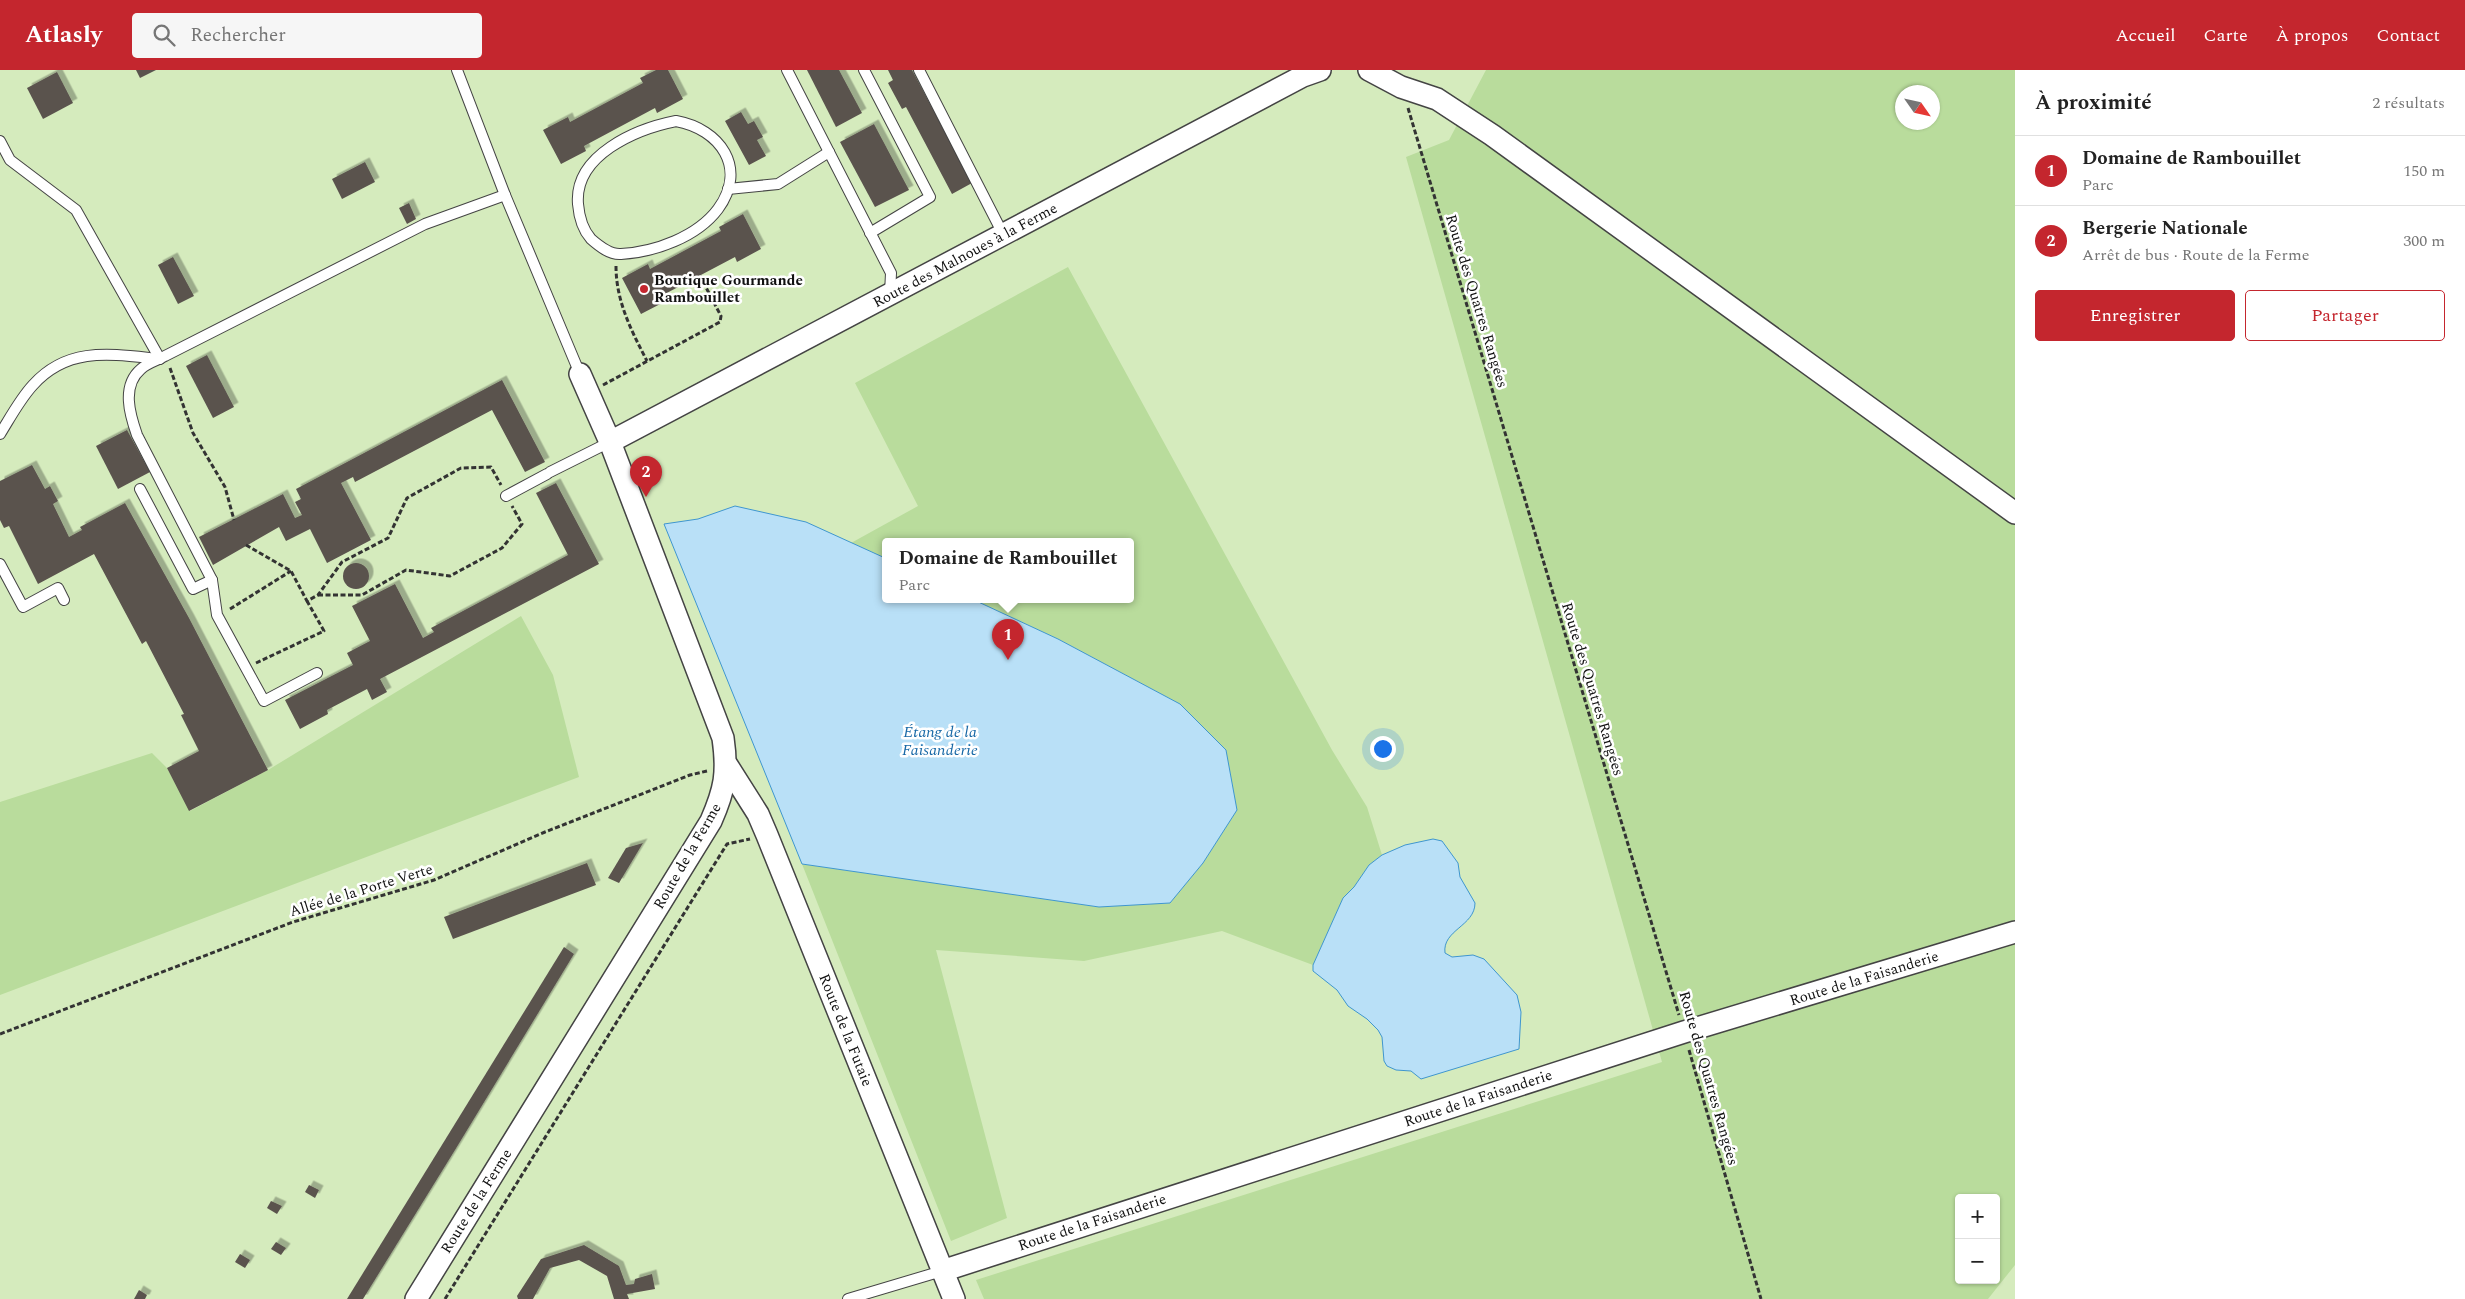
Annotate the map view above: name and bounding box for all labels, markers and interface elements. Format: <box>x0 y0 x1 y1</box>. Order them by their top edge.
search box <box>132 13 482 58</box>
text: Atlasly <box>25 17 102 53</box>
icon: search <box>150 21 178 49</box>
text: Rechercher <box>190 21 286 50</box>
text: Accueil <box>2115 22 2176 49</box>
text: Carte <box>2204 22 2248 49</box>
text: À propos <box>2276 22 2349 49</box>
text: Contact <box>2377 22 2440 49</box>
north arrow <box>1895 85 1940 130</box>
text: À proximité <box>2035 87 2152 119</box>
text: 2 résultats <box>2372 91 2445 115</box>
text: Domaine de Rambouillet <box>2082 144 2301 173</box>
text: 1 <box>2047 159 2055 183</box>
text: 150 m <box>2403 159 2445 183</box>
text: Parc <box>2082 173 2114 197</box>
street label: Route des Malnoues à la Ferme <box>869 197 1062 314</box>
street label: Route des Quatres Rangées <box>1439 211 1514 391</box>
text: Bergerie Nationale <box>2082 214 2248 243</box>
text: 2 <box>2047 229 2055 253</box>
text: 300 m <box>2403 229 2445 253</box>
text: Arrêt de bus · Route de la Ferme <box>2082 243 2309 267</box>
place label: Boutique Gourmande Rambouillet <box>654 269 803 309</box>
marker: Boutique Gourmande Rambouillet <box>638 283 650 295</box>
button: Enregistrer <box>2035 290 2235 341</box>
button: Partager <box>2245 290 2445 341</box>
pin: 2 <box>630 456 662 497</box>
popup <box>882 538 1134 603</box>
text: Domaine de Rambouillet <box>898 544 1118 573</box>
text: Parc <box>898 573 930 597</box>
street label: Route des Quatres Rangées <box>1555 599 1630 779</box>
pin: 1 <box>992 619 1024 660</box>
water label: Étang de la Faisanderie <box>902 720 978 762</box>
your location <box>1370 736 1396 762</box>
street label: Route de la Ferme <box>648 799 727 914</box>
street label: Allée de la Porte Verte <box>287 858 436 923</box>
street label: Route de la Faisanderie <box>1787 945 1941 1012</box>
street label: Route de la Futaie <box>812 970 879 1090</box>
street label: Route des Quatres Rangées <box>1673 988 1744 1168</box>
street label: Route de la Faisanderie <box>1401 1064 1555 1133</box>
street label: Route de la Ferme <box>435 1144 518 1258</box>
street label: Route de la Faisanderie <box>1015 1188 1169 1257</box>
map controls <box>1955 1194 2000 1284</box>
button: + <box>1955 1194 2000 1239</box>
button: − <box>1955 1239 2000 1284</box>

